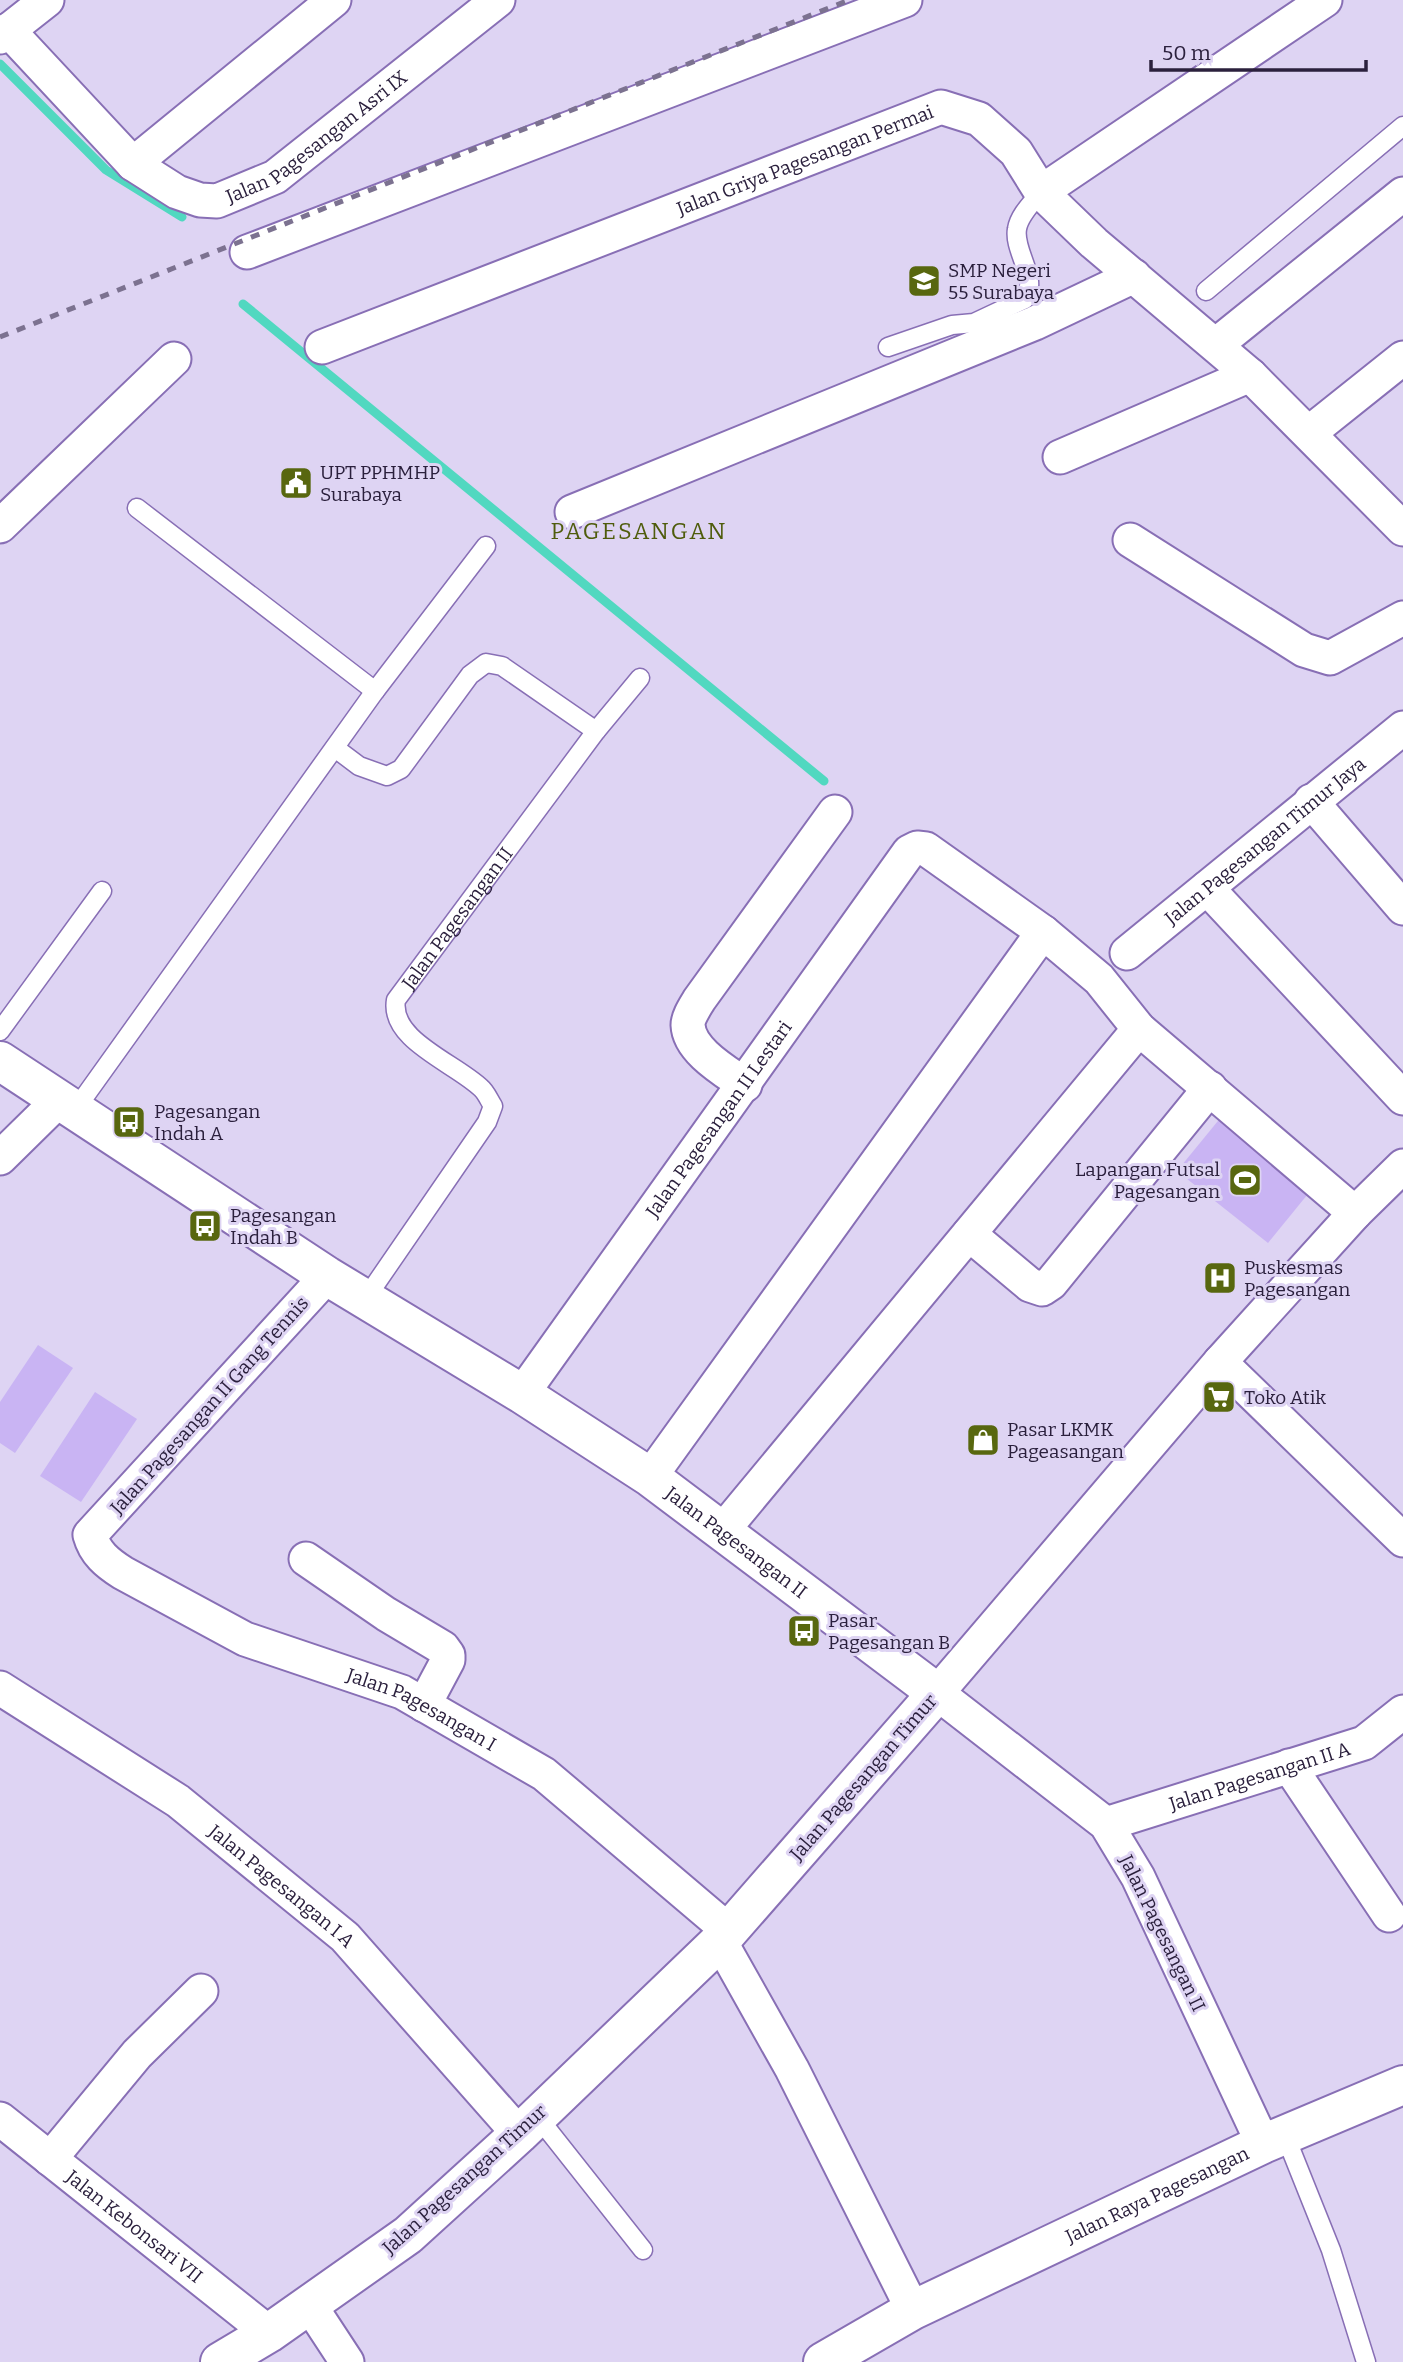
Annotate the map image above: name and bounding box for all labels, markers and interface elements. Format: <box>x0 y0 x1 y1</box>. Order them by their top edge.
scale bar <box>1151 28 1366 72</box>
text: 50 m <box>1162 40 1211 66</box>
street label: Jalan Pagesangan Asri IX <box>222 66 412 208</box>
street label: Jalan Griya Pagesangan Permai <box>673 100 937 221</box>
place label: SMP Negeri 55 Surabaya <box>948 259 1055 304</box>
school or university icon: SMP Negeri 55 Surabaya <box>905 262 943 300</box>
place label: UPT PPHMHP Surabaya <box>320 461 440 506</box>
public building icon: UPT PPHMHP Surabaya <box>277 464 315 502</box>
district label: PAGESANGAN <box>551 517 727 545</box>
street label: Jalan Pagesangan Timur Jaya <box>1159 752 1371 930</box>
street label: Jalan Pagesangan II <box>396 843 518 995</box>
street label: Jalan Pagesangan II Lestari <box>640 1016 797 1223</box>
place label: Pagesangan Indah A <box>154 1100 260 1145</box>
bus stop icon: Pagesangan Indah A <box>110 1103 148 1141</box>
place label: Lapangan Futsal Pagesangan <box>1075 1158 1220 1203</box>
sports icon: Lapangan Futsal Pagesangan <box>1226 1161 1264 1199</box>
place label: Pagesangan Indah B <box>230 1204 336 1249</box>
bus stop icon: Pagesangan Indah B <box>186 1207 224 1245</box>
place label: Puskesmas Pagesangan <box>1244 1256 1350 1301</box>
hospital icon: Puskesmas Pagesangan <box>1201 1259 1239 1297</box>
street label: Jalan Pagesangan II Gang Tennis <box>105 1292 313 1520</box>
supermarket icon: Toko Atik <box>1200 1378 1238 1416</box>
place label: Toko Atik <box>1244 1386 1326 1409</box>
place label: Pasar LKMK Pageasangan <box>1007 1418 1124 1463</box>
shop icon: Pasar LKMK Pageasangan <box>964 1421 1002 1459</box>
street label: Jalan Pagesangan II <box>660 1481 812 1603</box>
place label: Pasar Pagesangan B <box>828 1609 950 1654</box>
bus stop icon: Pasar Pagesangan B <box>785 1612 823 1650</box>
street label: Jalan Pagesangan I <box>343 1663 500 1756</box>
street label: Jalan Pagesangan Timur <box>784 1689 942 1866</box>
street label: Jalan Pagesangan II A <box>1165 1737 1354 1816</box>
street label: Jalan Pagesangan I A <box>203 1819 360 1953</box>
street label: Jalan Pagesangan II <box>1114 1850 1210 2015</box>
street label: Jalan Pagesangan Timur <box>377 2099 551 2260</box>
street label: Jalan Raya Pagesangan <box>1061 2141 1253 2248</box>
street label: Jalan Kebonsari VII <box>61 2165 207 2288</box>

